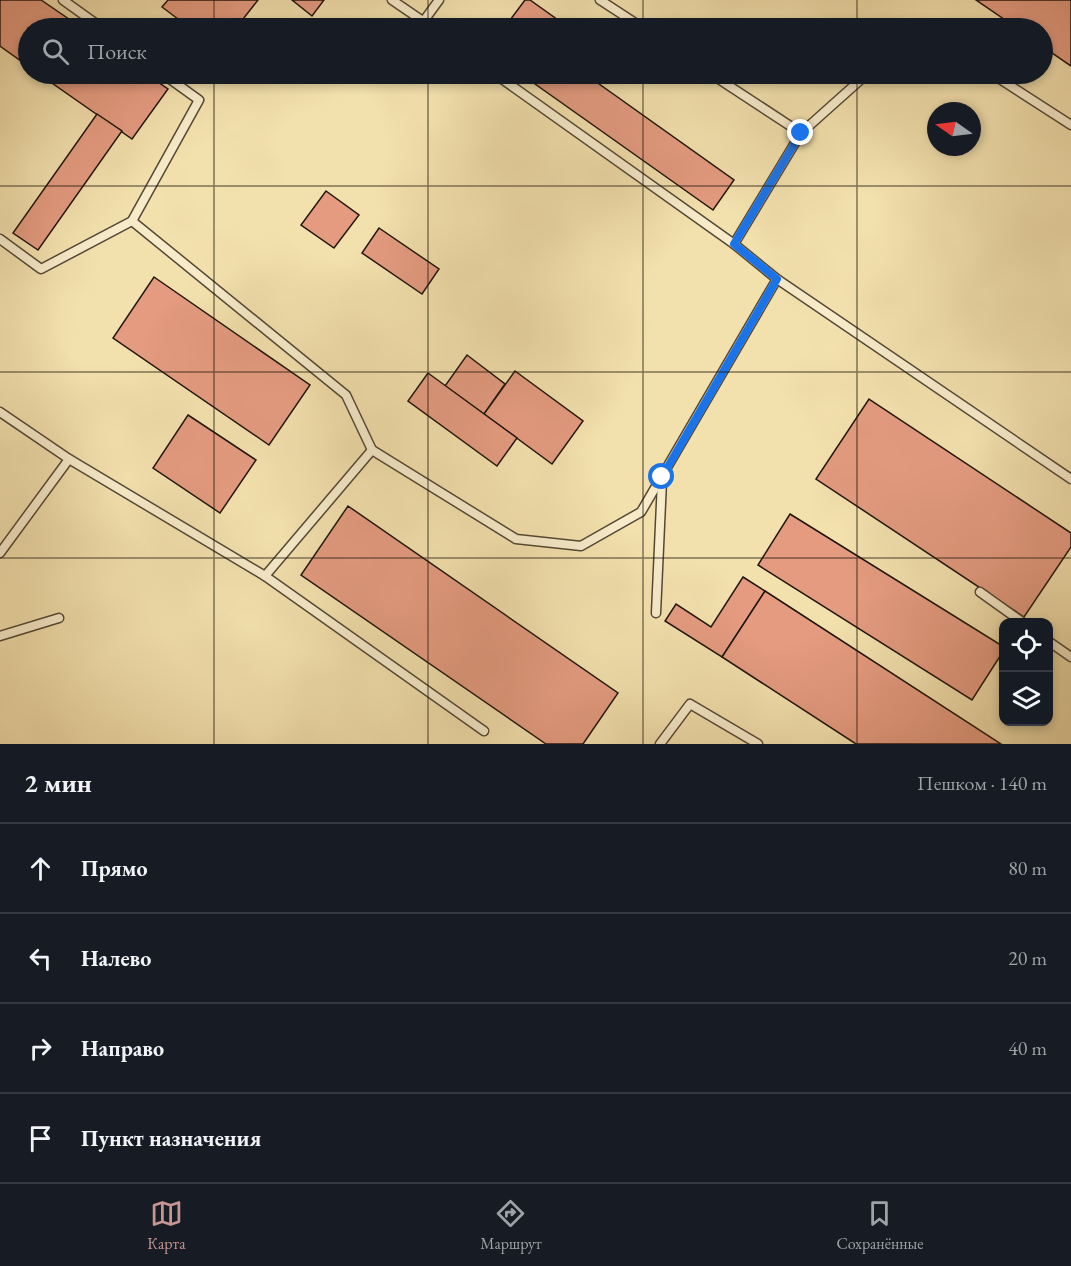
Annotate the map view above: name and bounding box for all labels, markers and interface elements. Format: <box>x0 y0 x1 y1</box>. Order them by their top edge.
search box <box>18 18 1053 84</box>
icon: search <box>39 35 72 68</box>
text: Поиск <box>87 37 147 66</box>
north arrow <box>927 102 981 156</box>
route end <box>787 119 813 145</box>
route start <box>648 463 674 489</box>
map controls <box>999 618 1053 726</box>
button: locate <box>999 618 1053 672</box>
button: layers <box>999 672 1053 726</box>
text: 2 мин <box>24 766 92 800</box>
text: Пешком · 140 m <box>917 770 1047 796</box>
icon: ahead <box>24 852 57 885</box>
text: Прямо <box>81 854 148 883</box>
text: 80 m <box>1008 855 1047 881</box>
icon: left <box>24 942 57 975</box>
text: Налево <box>81 944 151 973</box>
text: 20 m <box>1008 945 1047 971</box>
icon: right <box>24 1032 57 1065</box>
text: Направо <box>81 1034 164 1063</box>
text: 40 m <box>1008 1035 1047 1061</box>
icon: arrive <box>24 1122 57 1155</box>
text: Пункт назначения <box>81 1124 261 1153</box>
tab: Карта <box>147 1197 186 1254</box>
tab: Маршрут <box>480 1197 542 1254</box>
tab: Сохранённые <box>836 1197 924 1254</box>

